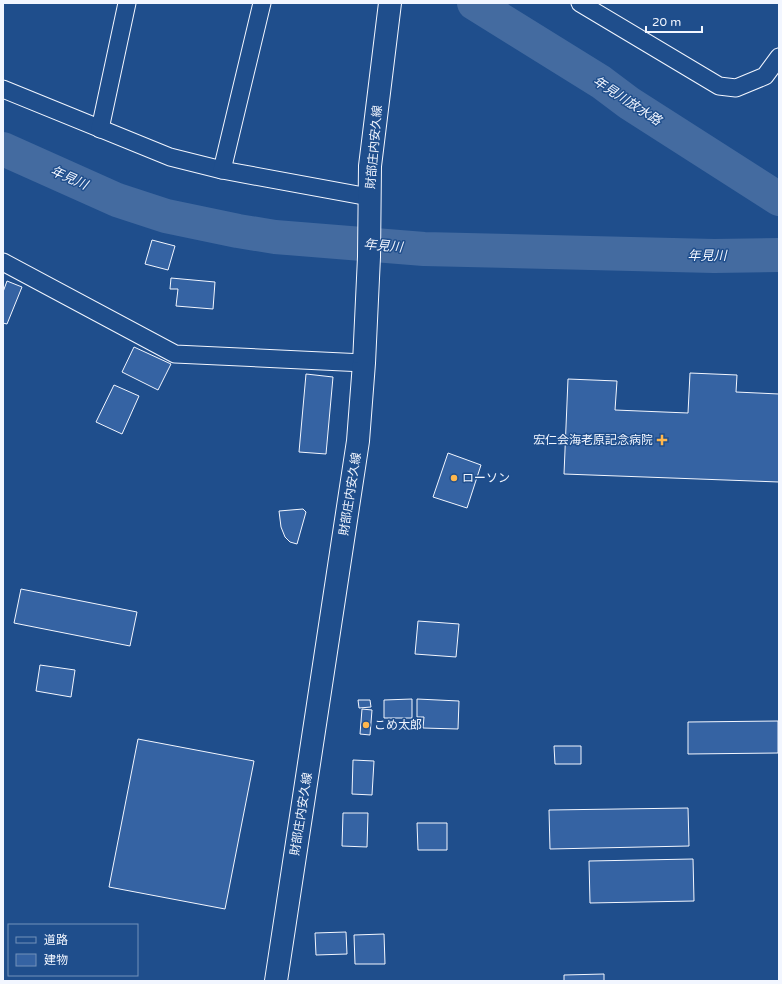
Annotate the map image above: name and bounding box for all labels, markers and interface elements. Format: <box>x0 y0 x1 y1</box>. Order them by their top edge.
scale bar <box>646 8 702 34</box>
text: 20 m <box>652 15 681 29</box>
water label: 年見川放水路 <box>590 73 665 129</box>
street label: 財部庄内安久線 <box>363 105 385 189</box>
water label: 年見川 <box>48 163 92 194</box>
water label: 年見川 <box>363 236 405 256</box>
water label: 年見川 <box>687 248 728 264</box>
place label: 宏仁会海老原記念病院 <box>533 433 653 447</box>
marker: 宏仁会海老原記念病院 <box>656 434 668 446</box>
street label: 財部庄内安久線 <box>337 451 363 537</box>
place label: ローソン <box>462 471 510 485</box>
marker: ローソン <box>449 473 459 483</box>
place label: こめ太郎 <box>374 718 422 732</box>
marker: こめ太郎 <box>361 720 371 730</box>
street label: 財部庄内安久線 <box>288 771 314 857</box>
legend <box>8 924 138 976</box>
text: 道路 <box>44 933 68 947</box>
text: 建物 <box>44 953 68 967</box>

